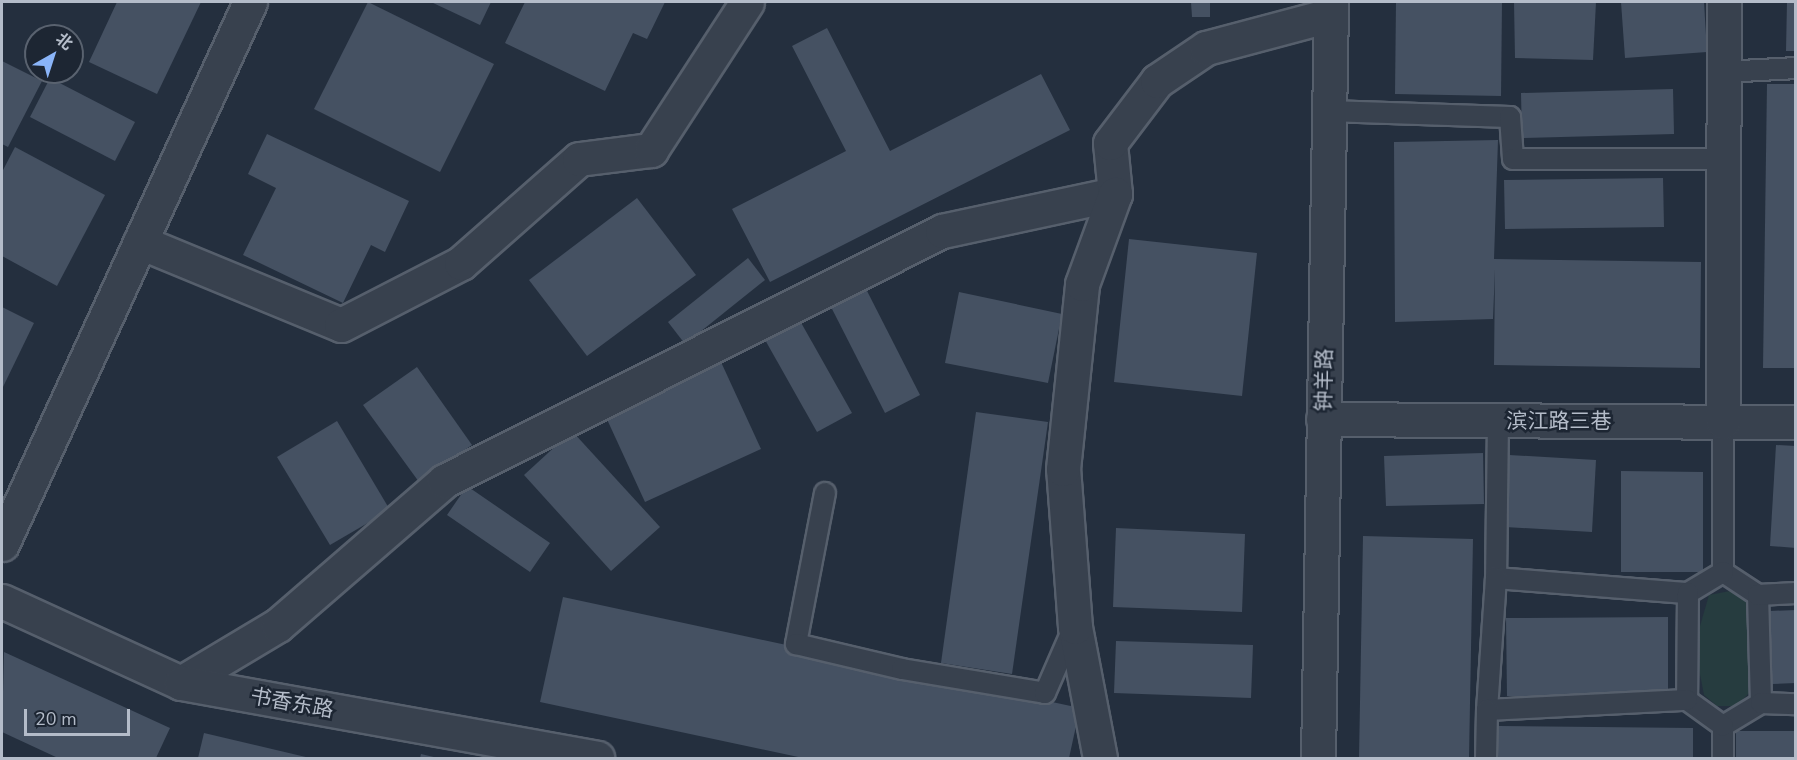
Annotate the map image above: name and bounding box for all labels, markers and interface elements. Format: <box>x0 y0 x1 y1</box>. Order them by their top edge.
north arrow <box>24 24 84 84</box>
text: 北 <box>51 28 77 55</box>
street label: 钟羊路 <box>1311 348 1337 412</box>
street label: 滨江路三巷 <box>1507 408 1611 434</box>
street label: 书香东路 <box>248 683 336 723</box>
scale bar <box>27 697 134 735</box>
text: 20 m <box>35 707 77 731</box>

